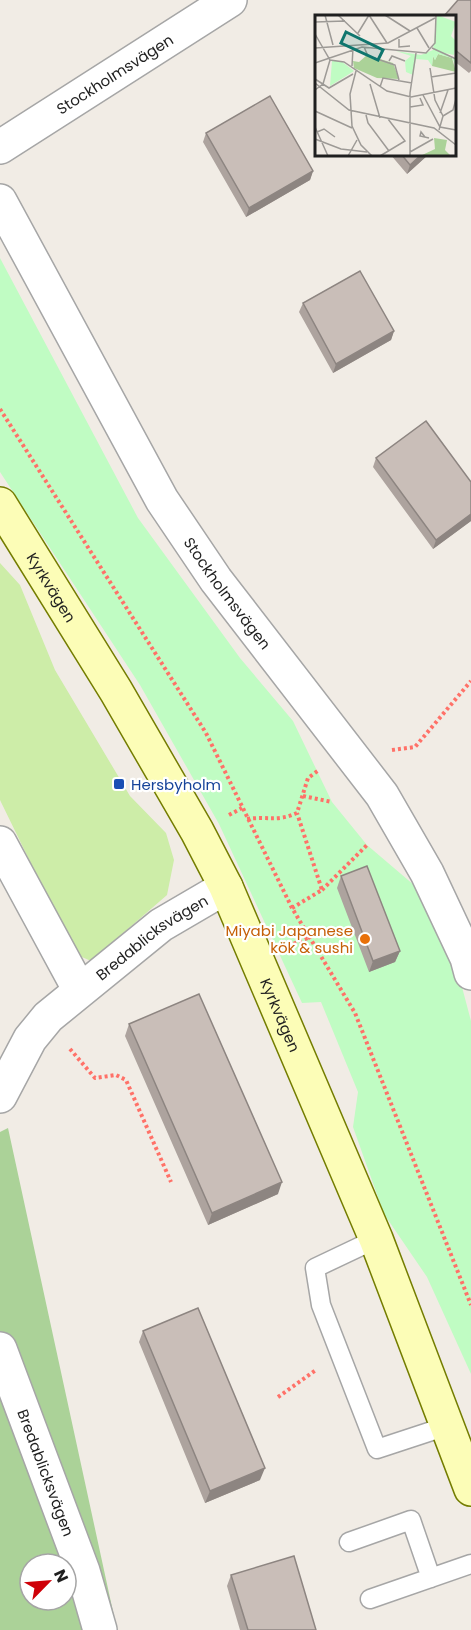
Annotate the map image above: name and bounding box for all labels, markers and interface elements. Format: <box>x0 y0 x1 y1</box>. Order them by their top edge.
inset map <box>315 15 456 156</box>
street label: Stockholmsvägen <box>52 29 177 119</box>
street label: Stockholmsvägen <box>179 533 276 653</box>
street label: Kyrkvägen <box>22 548 81 626</box>
place label: Hersbyholm <box>131 774 221 795</box>
marker: Hersbyholm <box>112 777 126 791</box>
street label: Bredablicksvägen <box>91 889 212 985</box>
place label: Miyabi Japanese kök & sushi <box>226 920 353 958</box>
marker: Miyabi Japanese kök & sushi <box>358 932 372 946</box>
street label: Kyrkvägen <box>256 975 306 1055</box>
street label: Bredablicksvägen <box>13 1406 80 1539</box>
north arrow <box>18 1552 78 1612</box>
text: N <box>48 1566 74 1586</box>

